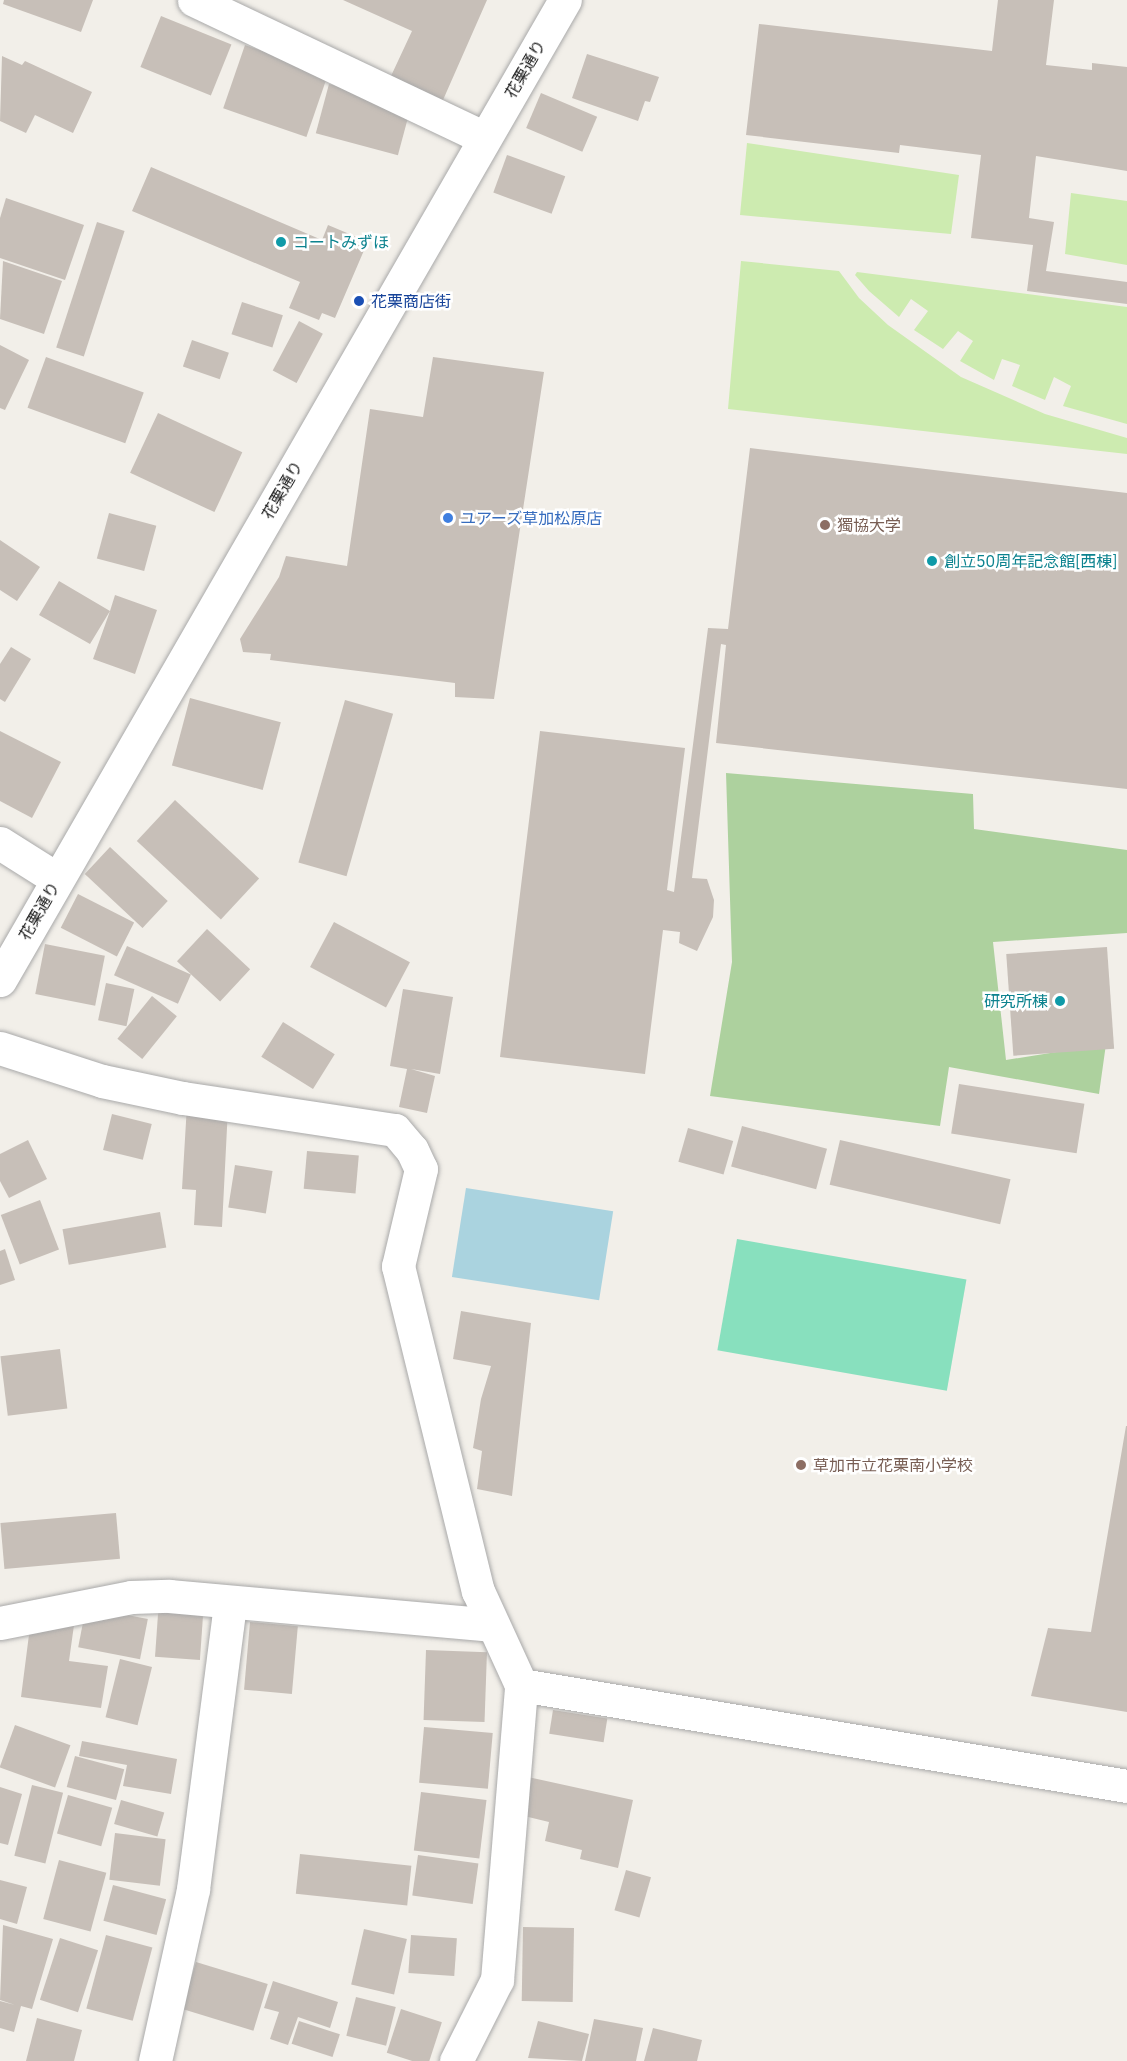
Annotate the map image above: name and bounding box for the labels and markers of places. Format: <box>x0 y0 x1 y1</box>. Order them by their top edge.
place label: コートみずほ <box>293 232 389 252</box>
marker: コートみずほ <box>274 235 288 249</box>
place label: 花栗商店街 <box>371 291 451 311</box>
marker: 花栗商店街 <box>352 294 366 308</box>
place label: ユアーズ草加松原店 <box>460 508 603 528</box>
marker: ユアーズ草加松原店 <box>441 511 455 525</box>
place label: 獨協大学 <box>837 515 901 535</box>
marker: 獨協大学 <box>818 518 832 532</box>
place label: 創立50周年記念館[西棟] <box>944 551 1117 571</box>
marker: 創立50周年記念館[西棟] <box>925 554 939 568</box>
place label: 研究所棟 <box>984 991 1048 1011</box>
marker: 研究所棟 <box>1053 994 1067 1008</box>
place label: 草加市立花栗南小学校 <box>813 1455 973 1475</box>
marker: 草加市立花栗南小学校 <box>794 1458 808 1472</box>

